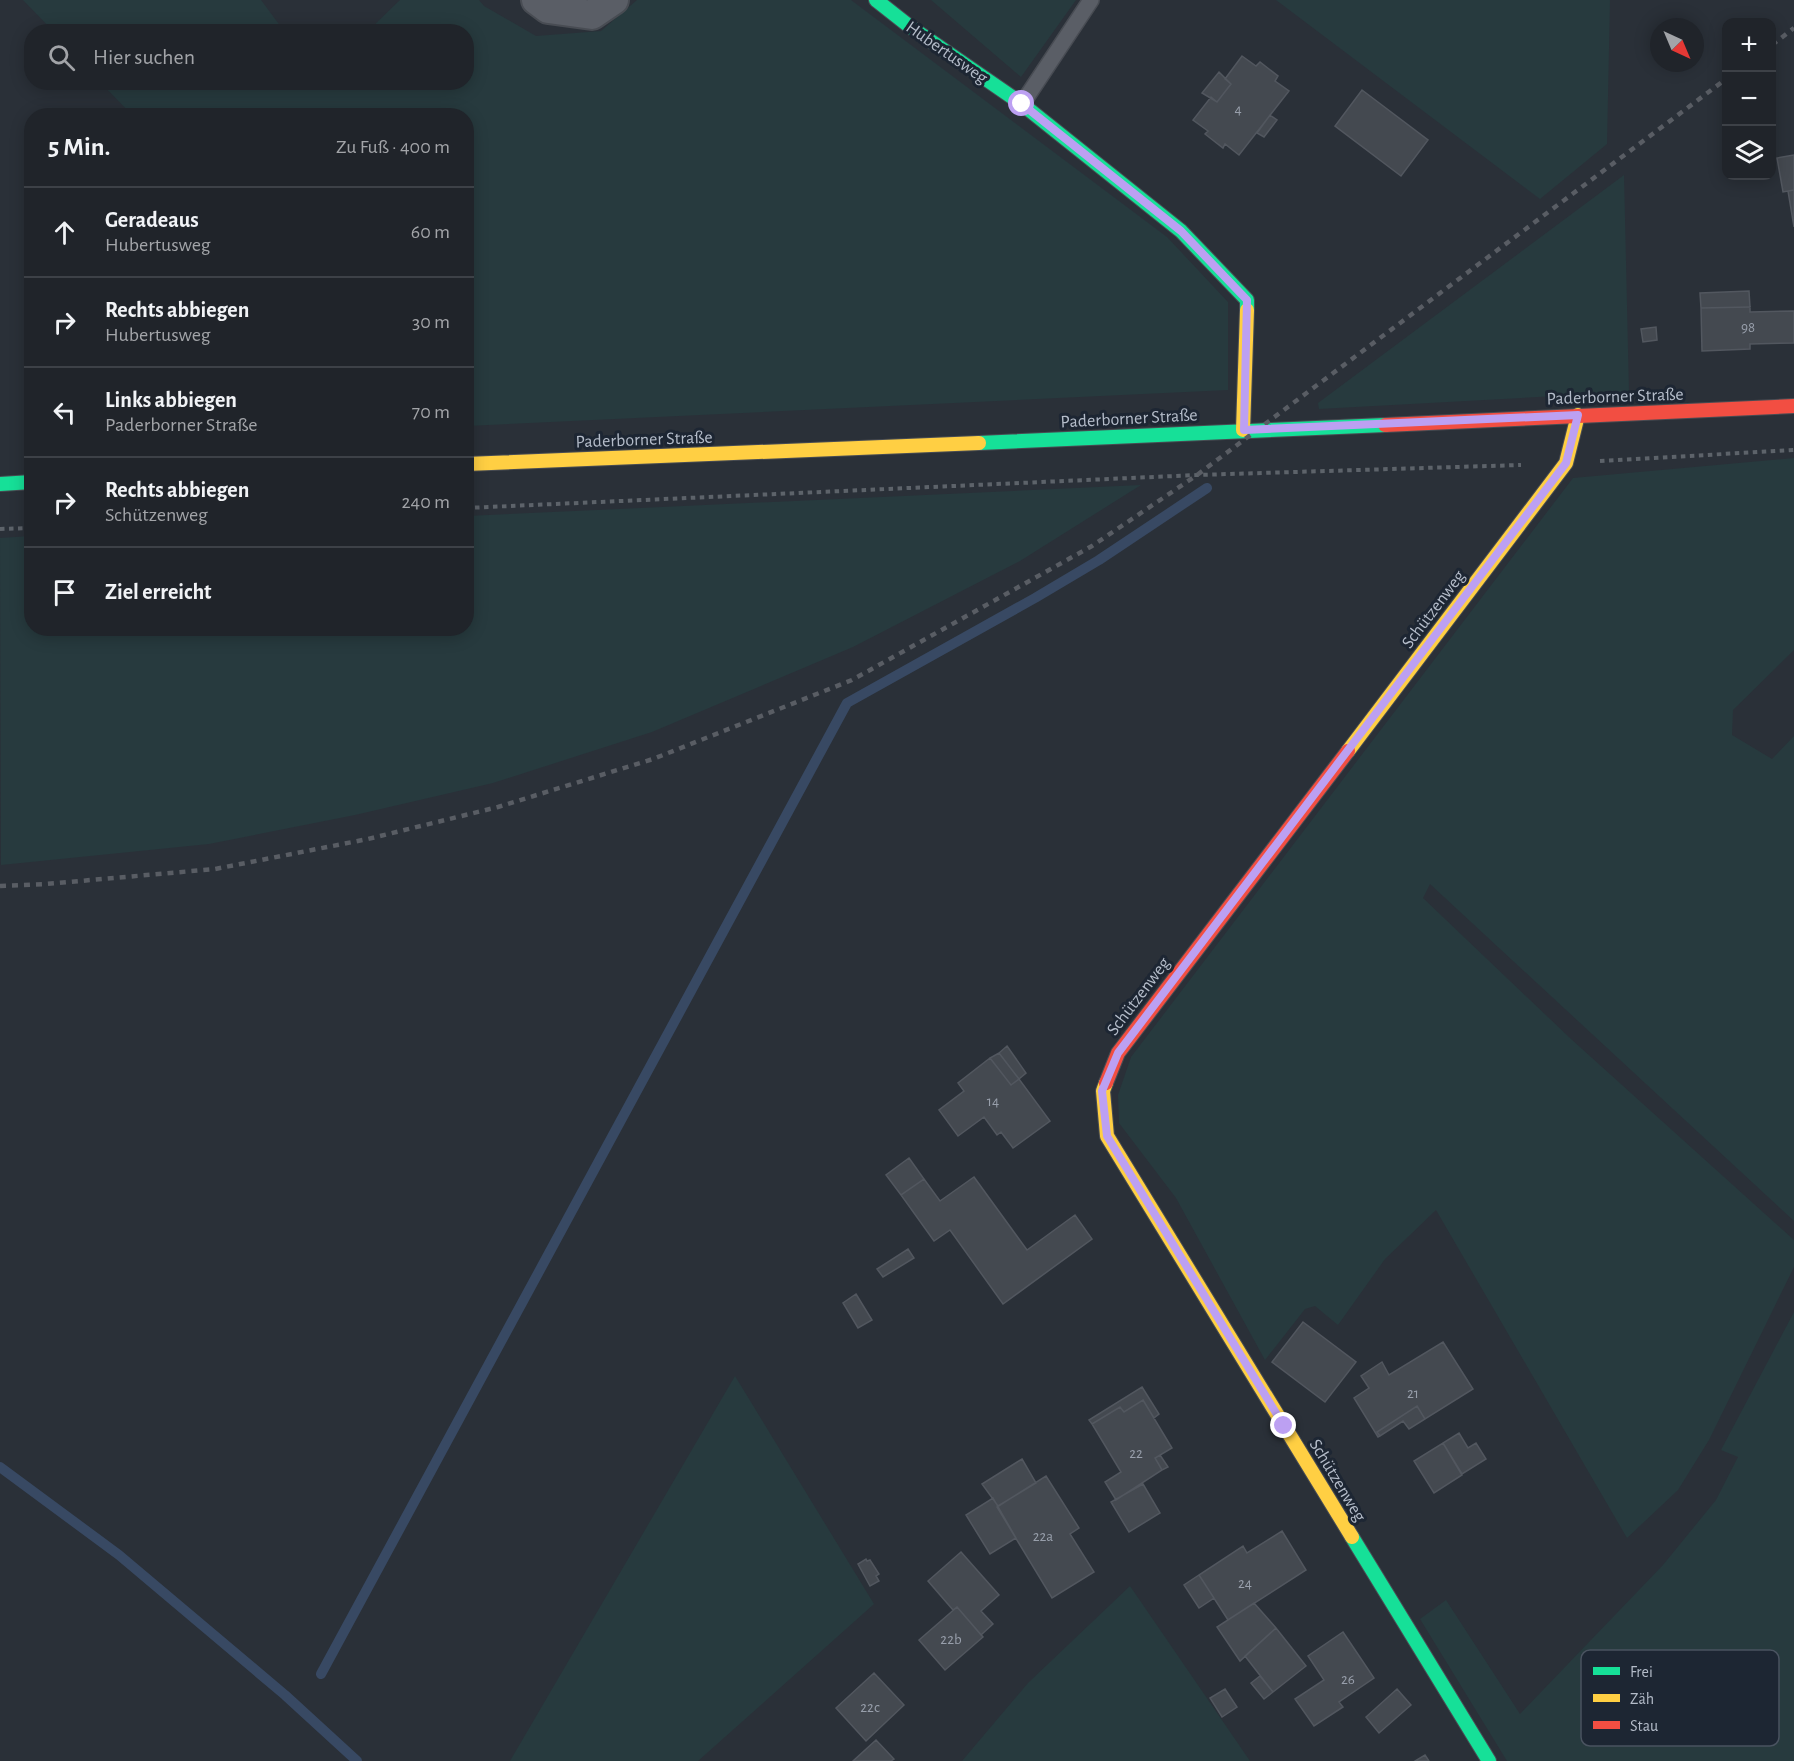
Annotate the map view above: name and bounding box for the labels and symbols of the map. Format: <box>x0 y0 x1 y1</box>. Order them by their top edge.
street label: Hubertusweg <box>902 18 991 88</box>
north arrow <box>1650 18 1704 72</box>
route start <box>1008 90 1034 116</box>
house number: 4 <box>1234 102 1242 117</box>
house number: 98 <box>1741 320 1755 335</box>
street label: Paderborner Straße <box>1546 386 1684 408</box>
street label: Paderborner Straße <box>1060 406 1198 432</box>
street label: Paderborner Straße <box>575 429 713 451</box>
street label: Schützenweg <box>1399 567 1469 652</box>
street label: Schützenweg <box>1104 954 1174 1039</box>
house number: 14 <box>987 1094 999 1109</box>
house number: 21 <box>1407 1386 1419 1401</box>
route end <box>1270 1412 1296 1438</box>
street label: Schützenweg <box>1306 1436 1369 1525</box>
house number: 22 <box>1129 1446 1143 1461</box>
house number: 22a <box>1033 1529 1053 1544</box>
house number: 24 <box>1238 1576 1252 1591</box>
house number: 22b <box>940 1632 962 1647</box>
legend <box>1581 1650 1779 1746</box>
text: Frei <box>1630 1664 1653 1680</box>
house number: 26 <box>1341 1672 1355 1687</box>
text: Zäh <box>1630 1691 1654 1707</box>
house number: 22c <box>860 1700 880 1715</box>
text: Stau <box>1630 1718 1658 1734</box>

